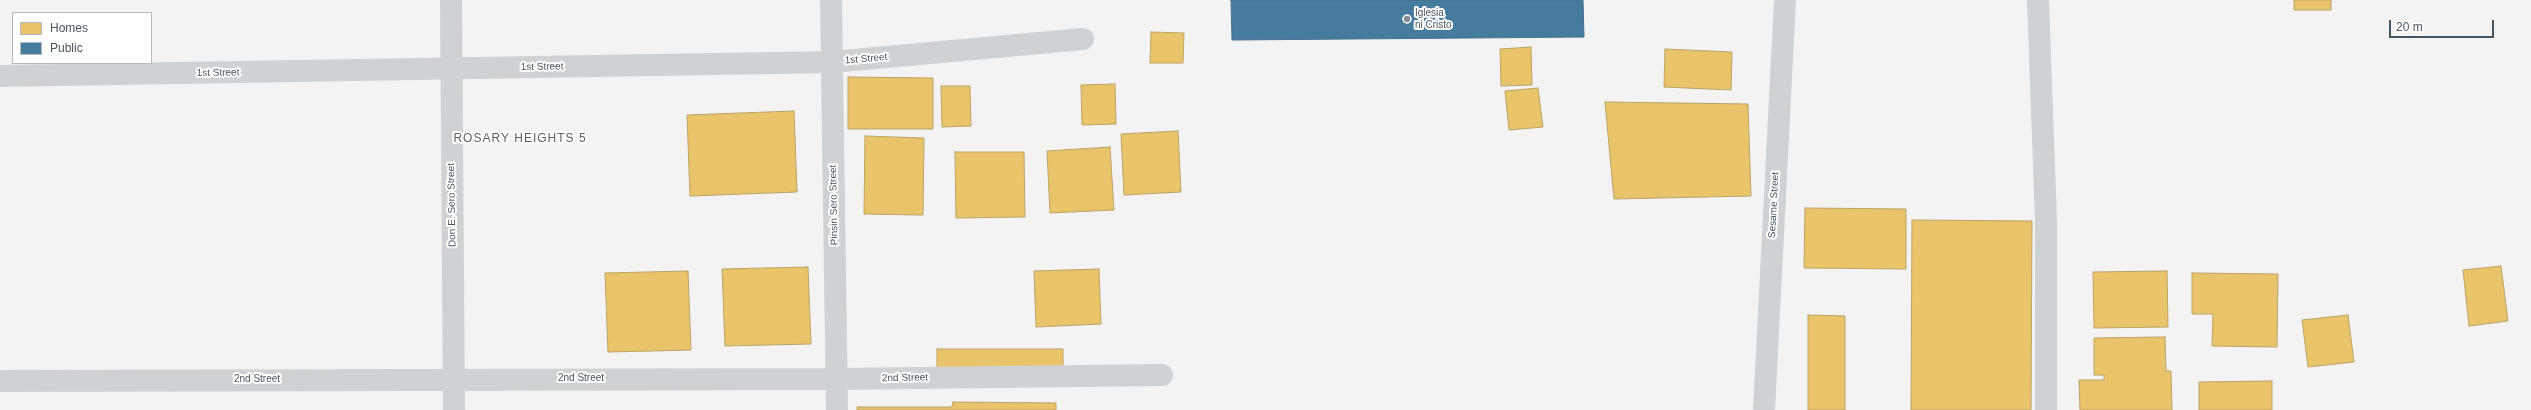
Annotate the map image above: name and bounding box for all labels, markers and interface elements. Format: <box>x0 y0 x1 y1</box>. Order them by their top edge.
place label: Iglesia ni Cristo <box>1415 7 1452 30</box>
legend <box>12 12 152 64</box>
scale bar <box>2391 12 2496 38</box>
marker: Iglesia ni Cristo <box>1402 14 1412 24</box>
text: 20 m <box>2396 20 2423 34</box>
text: Homes <box>50 21 88 35</box>
text: Public <box>50 41 83 55</box>
street label: 1st Street <box>844 51 888 67</box>
street label: 1st Street <box>520 61 564 73</box>
street label: 1st Street <box>196 67 240 79</box>
district label: ROSARY HEIGHTS 5 <box>453 132 587 146</box>
street label: Don E. Sero Street <box>445 163 459 247</box>
street label: Pinsin Sero Street <box>827 165 841 245</box>
street label: Sesame Street <box>1766 172 1782 238</box>
street label: 2nd Street <box>558 372 604 384</box>
street label: 2nd Street <box>882 372 928 384</box>
street label: 2nd Street <box>234 373 280 385</box>

